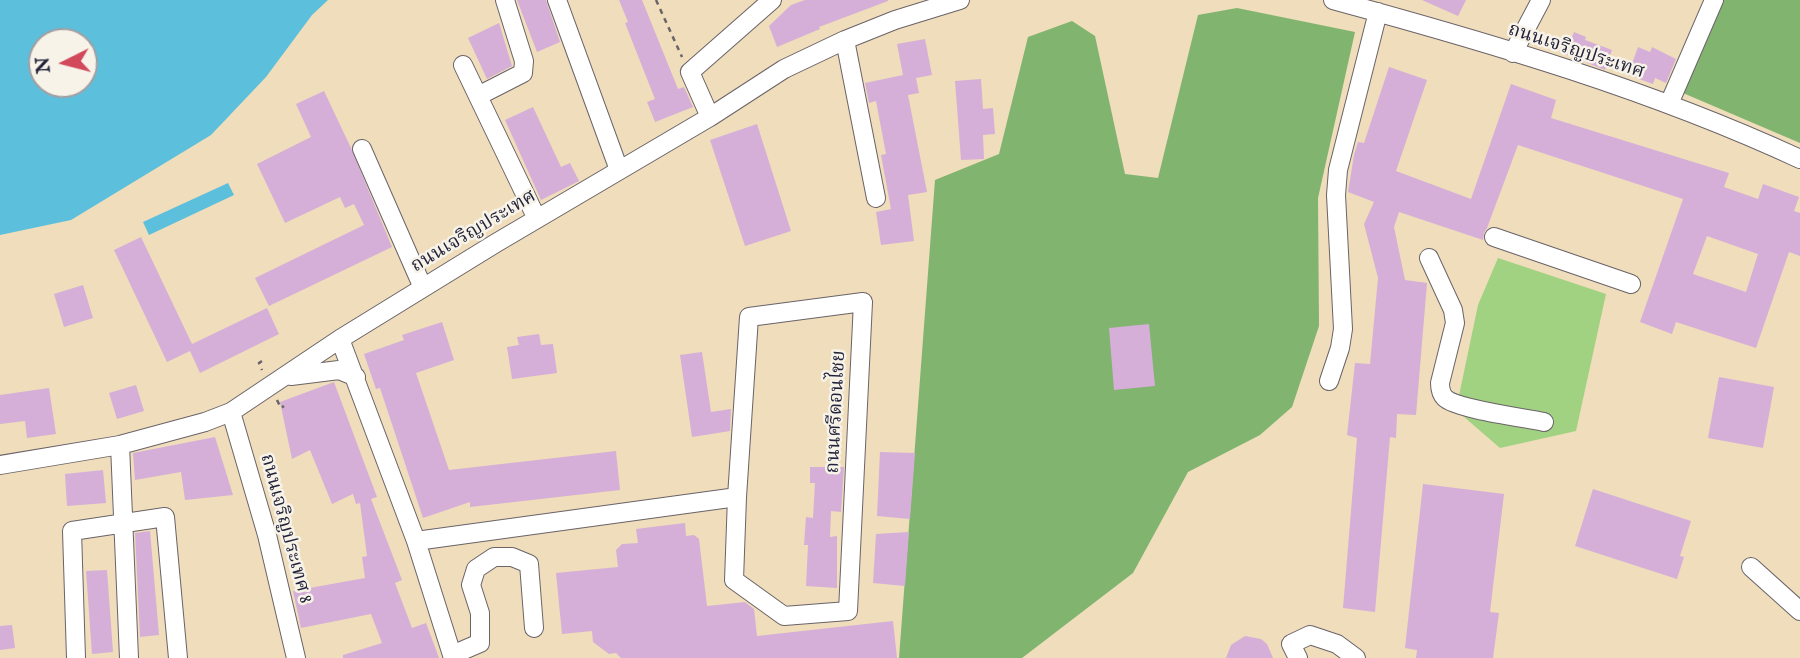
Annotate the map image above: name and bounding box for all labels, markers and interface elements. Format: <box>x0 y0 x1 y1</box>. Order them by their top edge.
street label: ถนนเจริญประเทศ <box>1505 19 1647 85</box>
north arrow <box>28 28 98 98</box>
text: N <box>31 56 57 74</box>
street label: ถนนเจริญประเทศ <box>407 186 541 278</box>
street label: ถนนศรีดอนไชย <box>822 350 852 474</box>
street label: ถนนเจริญประเทศ 8 <box>254 452 316 606</box>

